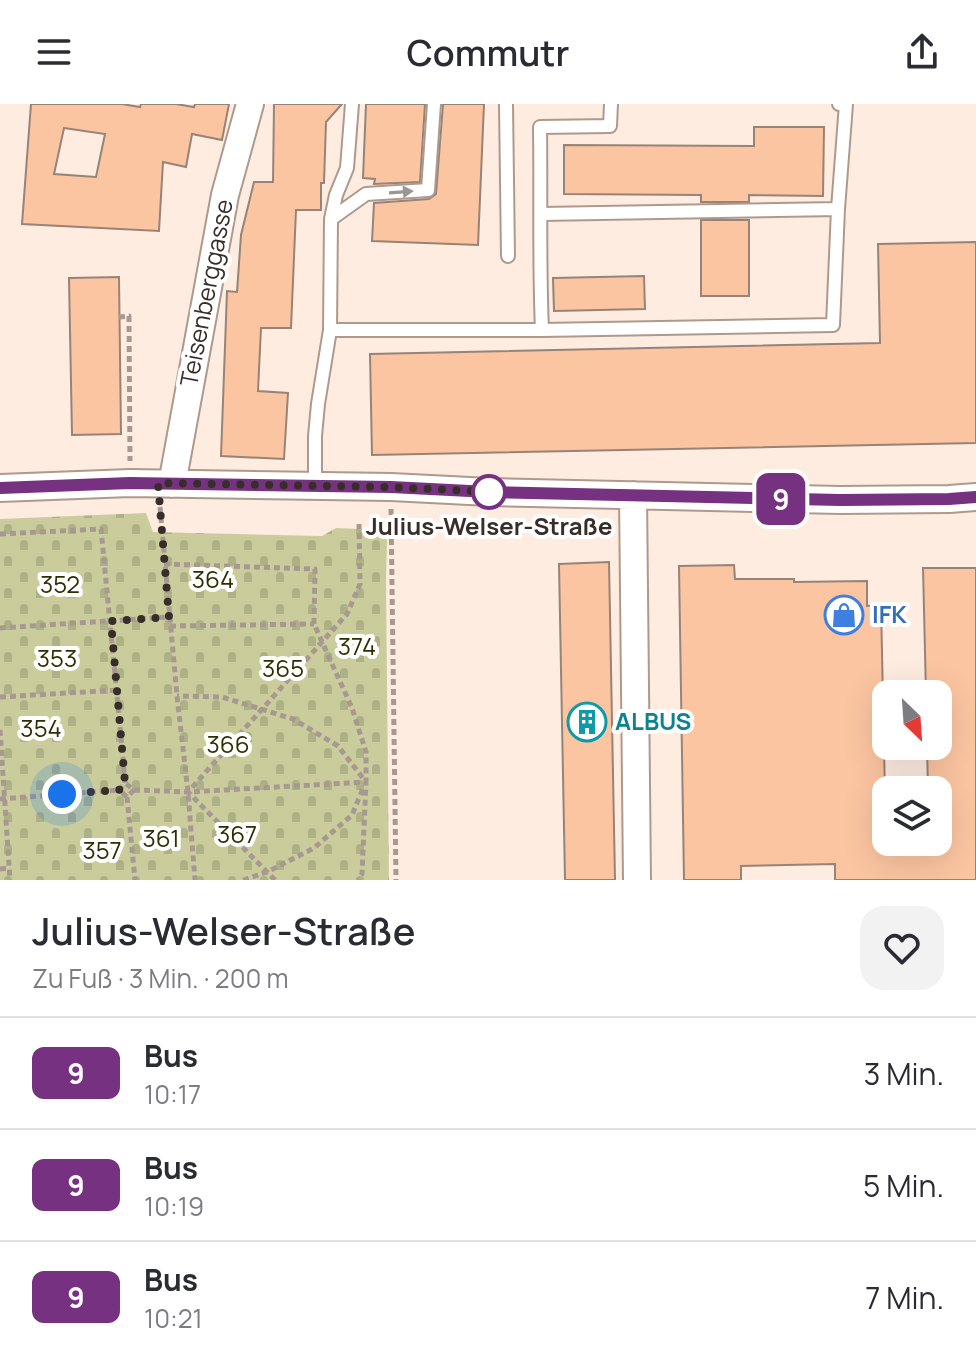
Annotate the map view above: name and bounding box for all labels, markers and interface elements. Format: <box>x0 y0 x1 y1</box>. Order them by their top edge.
text: Commutr <box>406 28 570 77</box>
icon: menu <box>32 30 76 74</box>
icon: share <box>900 30 944 74</box>
one-way arrow <box>389 185 414 198</box>
street label: Teisenberggasse <box>171 196 240 389</box>
line badge: 9 <box>755 473 807 525</box>
marker: Julius-Welser-Straße <box>472 475 506 509</box>
text: 9 <box>772 480 790 518</box>
place label: Julius-Welser-Straße <box>366 509 612 542</box>
park label: 364 <box>192 562 234 595</box>
park label: 352 <box>40 567 80 600</box>
shop icon: IFK <box>823 594 865 636</box>
place label: IFK <box>872 597 907 630</box>
park label: 374 <box>338 629 376 662</box>
park label: 353 <box>37 641 77 674</box>
park label: 365 <box>262 651 304 684</box>
north arrow <box>872 680 952 760</box>
map controls <box>872 680 952 856</box>
building icon: ALBUS <box>566 701 608 743</box>
place label: ALBUS <box>615 704 691 737</box>
park label: 354 <box>20 711 62 744</box>
park label: 366 <box>206 727 250 760</box>
your location <box>42 774 82 814</box>
button: layers <box>872 776 952 856</box>
park label: 367 <box>217 817 257 850</box>
park label: 361 <box>142 821 180 854</box>
park label: 357 <box>82 833 122 866</box>
text: Julius-Welser-Straße <box>32 904 415 956</box>
button: heart <box>860 906 944 990</box>
text: Zu Fuß · 3 Min. · 200 m <box>32 960 289 996</box>
text: Bus <box>144 1035 198 1076</box>
text: 3 Min. <box>864 1053 944 1094</box>
text: 9 <box>67 1054 85 1092</box>
text: 10:17 <box>144 1076 201 1112</box>
text: Bus <box>144 1147 198 1188</box>
text: 5 Min. <box>863 1165 944 1206</box>
text: 9 <box>67 1166 85 1204</box>
text: 10:19 <box>144 1188 204 1224</box>
text: Bus <box>144 1259 198 1300</box>
text: 7 Min. <box>865 1277 944 1318</box>
text: 9 <box>67 1278 85 1316</box>
text: 10:21 <box>144 1300 203 1336</box>

